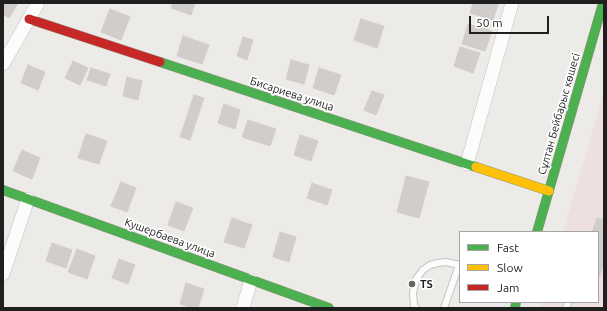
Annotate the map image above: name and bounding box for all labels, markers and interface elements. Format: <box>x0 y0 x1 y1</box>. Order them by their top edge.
scale bar <box>471 8 551 34</box>
text: 50 m <box>476 16 503 29</box>
street label: Сұлтан Бейбарыс көшесі <box>535 52 583 176</box>
street label: Бисариева улица <box>248 74 336 114</box>
street label: Кушербаева улица <box>123 215 217 261</box>
legend <box>459 231 599 303</box>
text: Fast <box>497 241 519 254</box>
text: Slow <box>497 261 523 274</box>
place label: TS <box>420 277 433 291</box>
marker: TS <box>407 279 417 289</box>
text: Jam <box>497 281 519 294</box>

